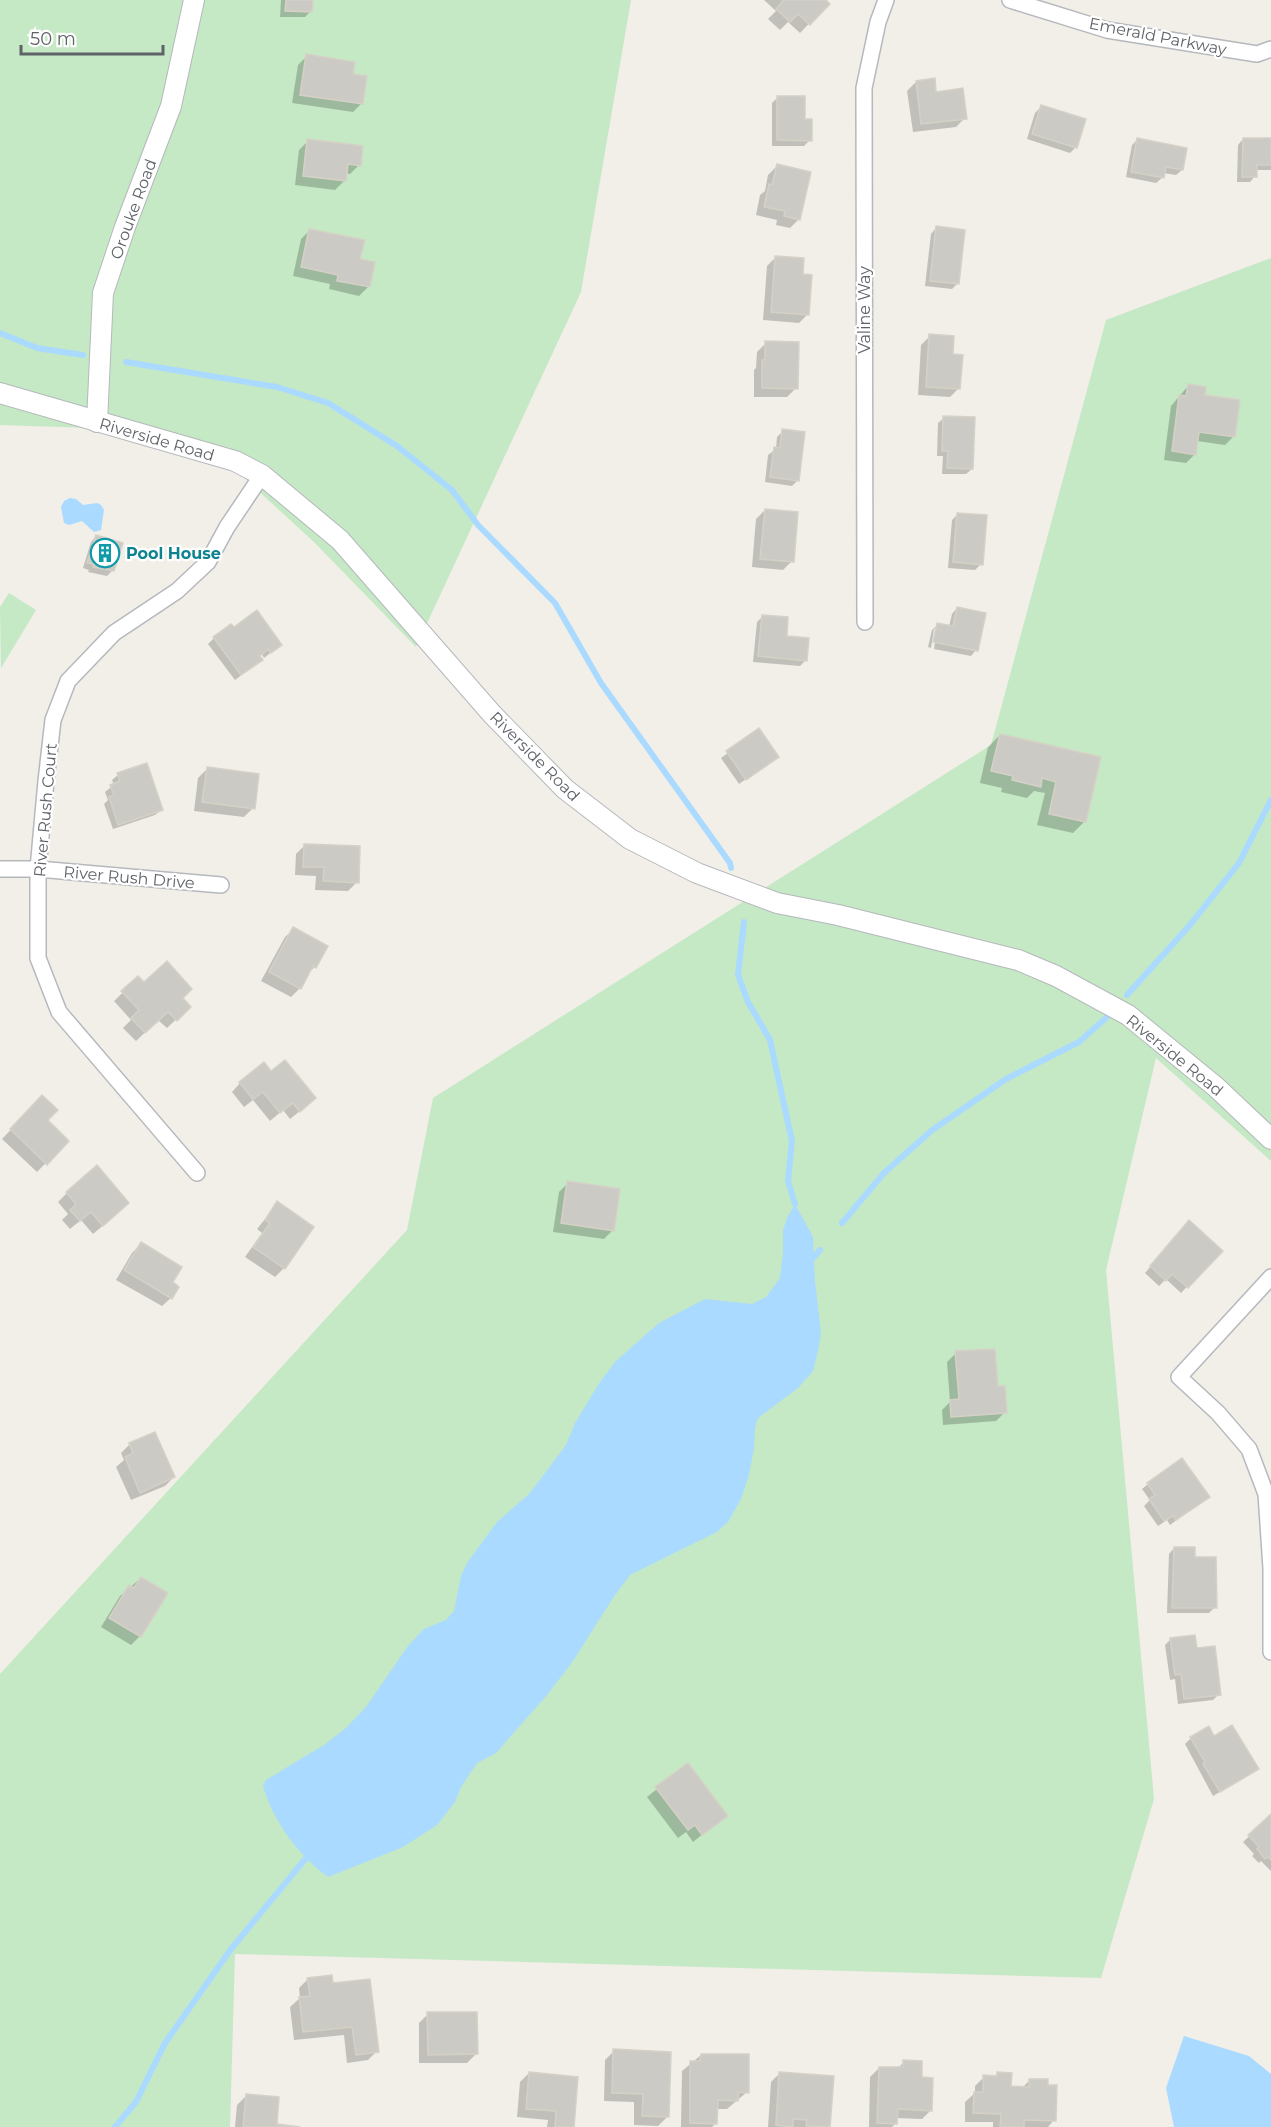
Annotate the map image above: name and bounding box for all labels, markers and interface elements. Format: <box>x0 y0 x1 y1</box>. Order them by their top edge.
street label: Emerald Parkway <box>1088 14 1229 59</box>
scale bar <box>21 18 164 56</box>
text: 50 m <box>30 28 76 50</box>
street label: Orouke Road <box>107 156 160 262</box>
street label: Valine Way <box>855 266 874 354</box>
street label: Riverside Road <box>97 414 217 465</box>
building icon: Pool House <box>89 537 121 569</box>
place label: Pool House <box>126 544 221 563</box>
street label: Riverside Road <box>486 708 583 805</box>
street label: River Rush Court <box>30 742 61 878</box>
street label: River Rush Drive <box>63 862 195 893</box>
street label: Riverside Road <box>1122 1011 1227 1100</box>

